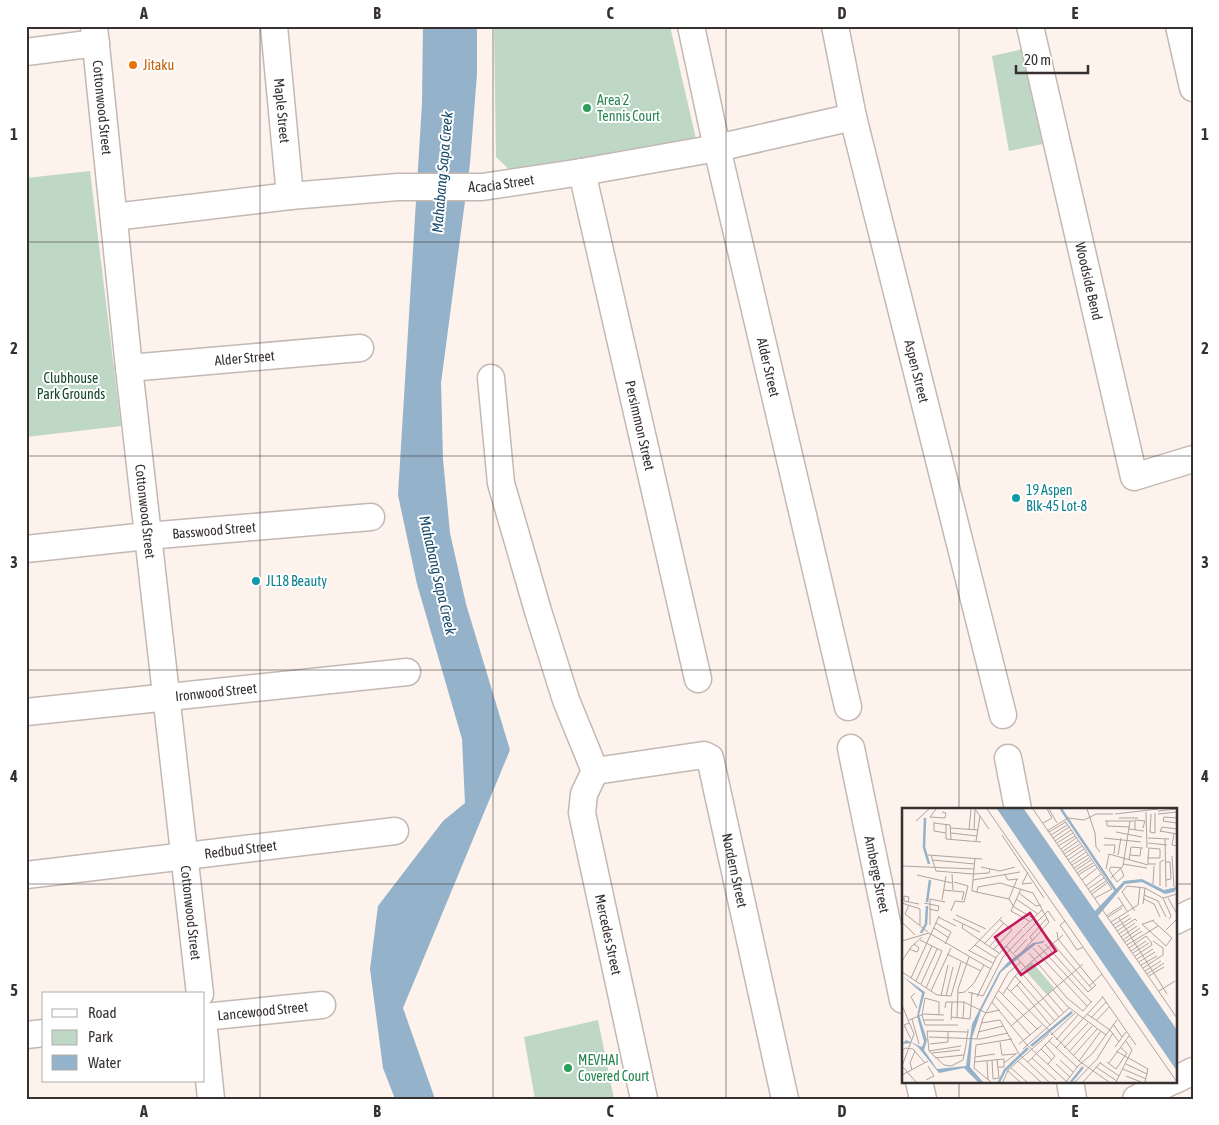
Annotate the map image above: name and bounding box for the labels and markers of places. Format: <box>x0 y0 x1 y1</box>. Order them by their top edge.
place label: Jitaku <box>143 57 174 73</box>
marker: Jitaku <box>127 59 139 71</box>
place label: Area 2 Tennis Court <box>597 92 660 124</box>
marker: Area 2 Tennis Court <box>581 102 593 114</box>
place label: 19 Aspen Blk-45 Lot-8 <box>1026 482 1088 514</box>
marker: 19 Aspen Blk-45 Lot-8 <box>1010 492 1022 504</box>
place label: JL18 Beauty <box>266 573 327 589</box>
marker: JL18 Beauty <box>250 575 262 587</box>
place label: MEVHAI Covered Court <box>578 1052 649 1084</box>
marker: MEVHAI Covered Court <box>562 1062 574 1074</box>

